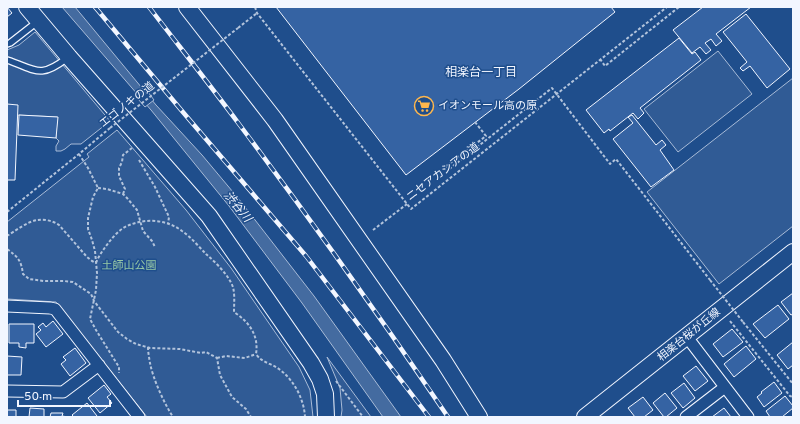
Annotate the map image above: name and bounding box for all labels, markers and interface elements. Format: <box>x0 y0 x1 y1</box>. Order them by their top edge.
district label: 相楽台一丁目 <box>445 65 517 81</box>
street label: エゴノキの道 <box>97 79 157 131</box>
supermarket icon: イオンモール高の原 <box>413 95 435 117</box>
place label: イオンモール高の原 <box>438 99 537 113</box>
street label: ニセアカシアの道 <box>404 140 482 204</box>
water label: 渋谷川 <box>219 188 256 228</box>
park label: 土師山公園 <box>102 259 157 273</box>
street label: 相楽台桜が丘線 <box>655 305 723 365</box>
scale bar <box>18 382 110 408</box>
text: 50 m <box>24 389 52 405</box>

